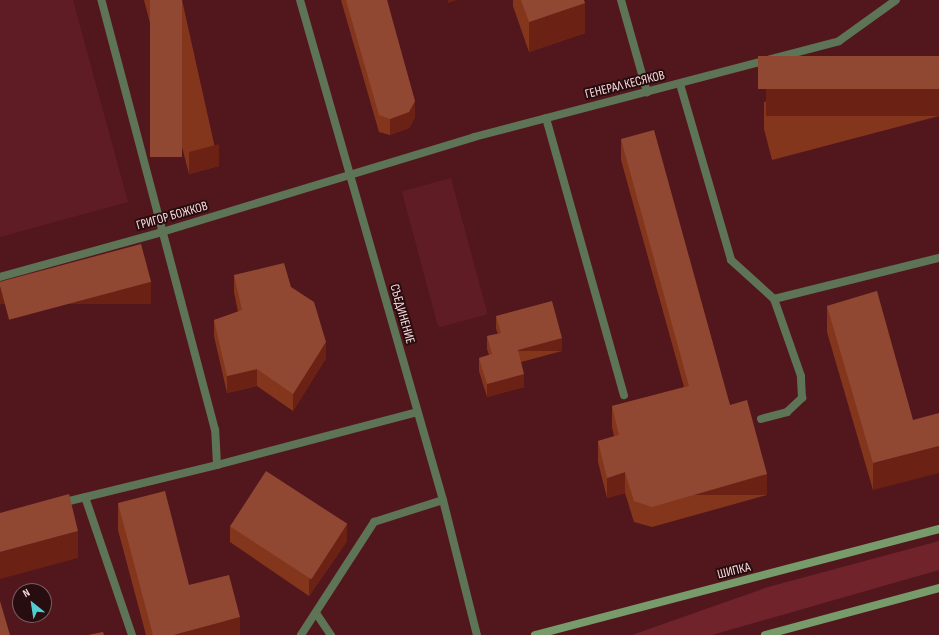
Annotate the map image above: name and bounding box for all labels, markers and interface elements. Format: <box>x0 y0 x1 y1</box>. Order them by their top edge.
street label: ГЕНЕРАЛ КЕСЯКОВ <box>584 68 666 102</box>
street label: ГРИГОР БОЖКОВ <box>135 198 209 234</box>
street label: СЪЕДИНЕНИЕ <box>386 282 418 346</box>
street label: ШИПКА <box>716 559 752 583</box>
north arrow <box>12 583 52 623</box>
text: N <box>20 586 32 600</box>

